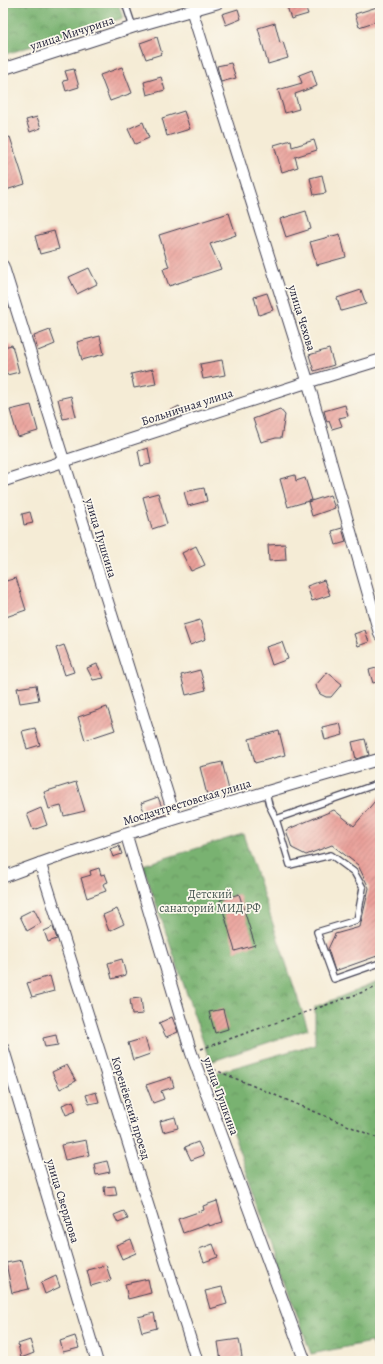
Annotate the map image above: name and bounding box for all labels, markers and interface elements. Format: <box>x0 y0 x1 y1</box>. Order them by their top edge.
street label: улица Мичурина <box>27 12 116 54</box>
street label: улица Чехова <box>284 282 320 353</box>
street label: Больничная улица <box>139 384 235 429</box>
street label: улица Пушкина <box>81 495 121 580</box>
street label: Мосдачтрестовская улица <box>121 775 254 829</box>
park label: Детский санаторий МИД РФ <box>159 886 261 916</box>
street label: улица Пушкина <box>199 1054 243 1138</box>
street label: Коренёвский проезд <box>108 1055 154 1162</box>
street label: улица Свердлова <box>42 1156 83 1245</box>

